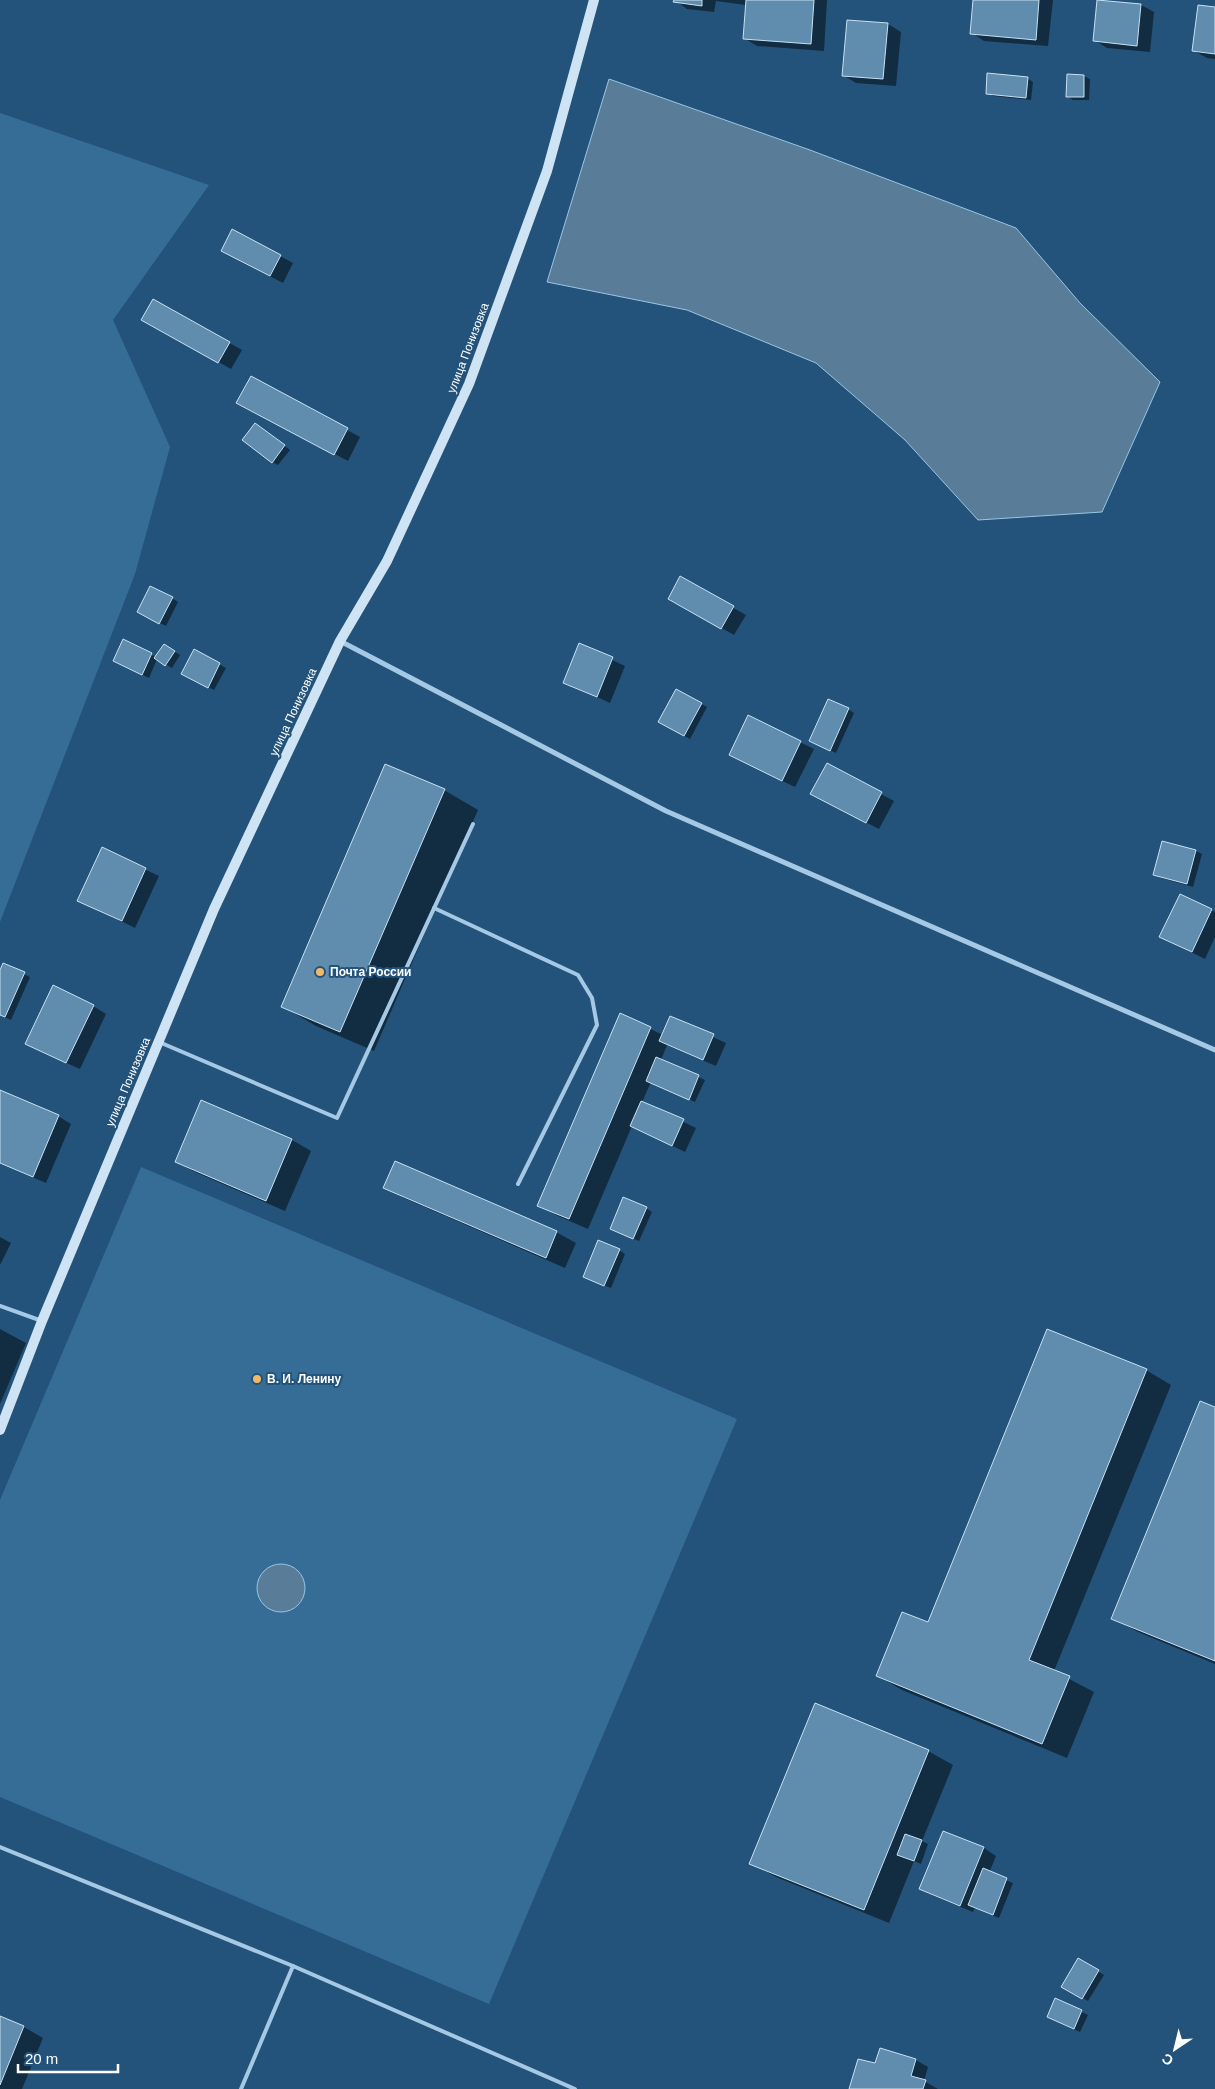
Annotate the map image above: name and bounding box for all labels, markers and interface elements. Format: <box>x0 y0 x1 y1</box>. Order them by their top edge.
street label: улица Понизовка <box>444 301 492 395</box>
street label: улица Понизовка <box>266 665 320 758</box>
place label: Почта России <box>330 965 412 979</box>
marker: Почта России <box>314 966 326 978</box>
street label: улица Понизовка <box>103 1035 153 1129</box>
place label: В. И. Ленину <box>267 1372 342 1386</box>
marker: В. И. Ленину <box>251 1373 263 1385</box>
north arrow <box>1150 2024 1200 2074</box>
scale bar <box>18 2042 118 2074</box>
text: 20 m <box>25 2050 58 2067</box>
text: С <box>1159 2050 1176 2069</box>

